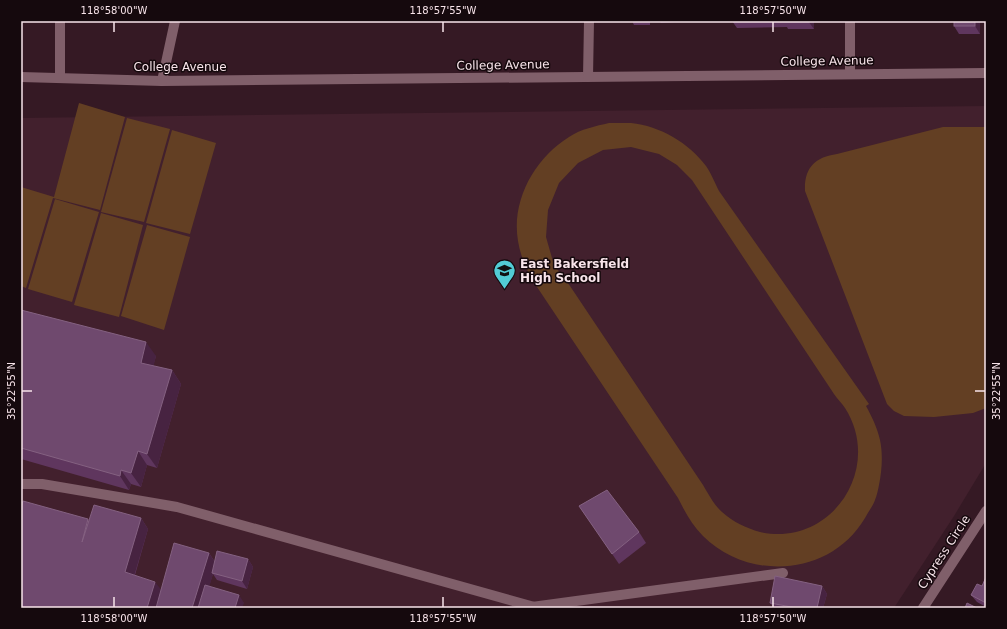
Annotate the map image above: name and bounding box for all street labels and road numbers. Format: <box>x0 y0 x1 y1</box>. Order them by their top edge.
street label: College Avenue <box>780 53 874 69</box>
street label: College Avenue <box>456 57 550 73</box>
street label: College Avenue <box>133 60 227 74</box>
street label: Cypress Circle <box>915 512 973 592</box>

